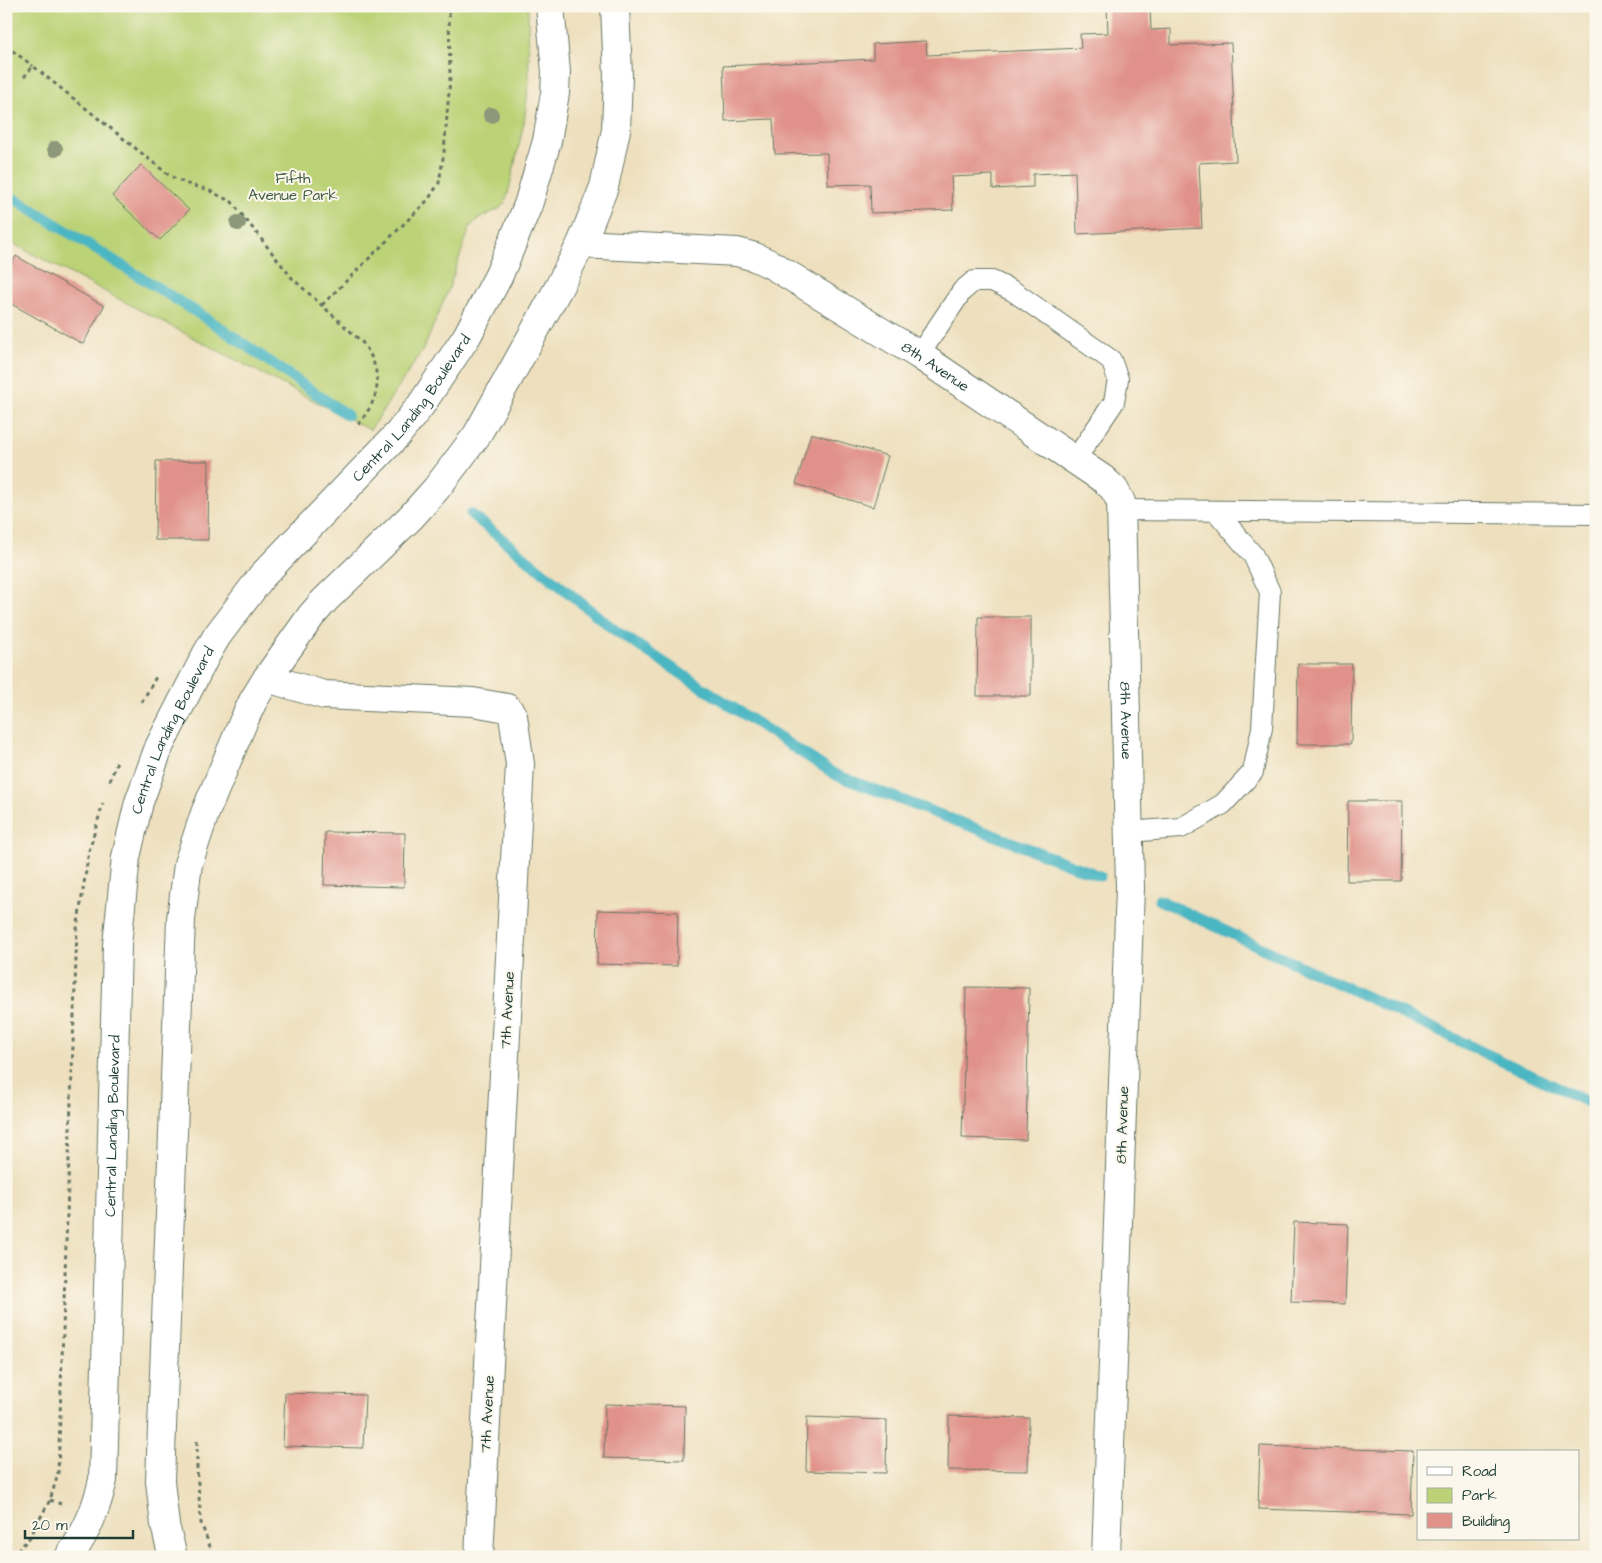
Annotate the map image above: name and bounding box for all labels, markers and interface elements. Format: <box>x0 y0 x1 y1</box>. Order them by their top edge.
park label: Fifth Avenue Park <box>248 168 338 206</box>
street label: Central Landing Boulevard <box>348 330 476 487</box>
street label: 8th Avenue <box>897 337 973 397</box>
street label: Central Landing Boulevard <box>127 643 220 816</box>
street label: 8th Avenue <box>1114 681 1137 760</box>
street label: 7th Avenue <box>495 971 520 1049</box>
street label: Central Landing Boulevard <box>100 1034 126 1217</box>
street label: 8th Avenue <box>1111 1086 1134 1164</box>
street label: 7th Avenue <box>475 1375 500 1453</box>
legend <box>1417 1450 1580 1540</box>
text: Road <box>1462 1461 1497 1482</box>
text: Park <box>1462 1485 1497 1506</box>
scale bar <box>25 1508 132 1540</box>
text: Building <box>1462 1511 1510 1533</box>
text: 20 m <box>32 1515 68 1536</box>

